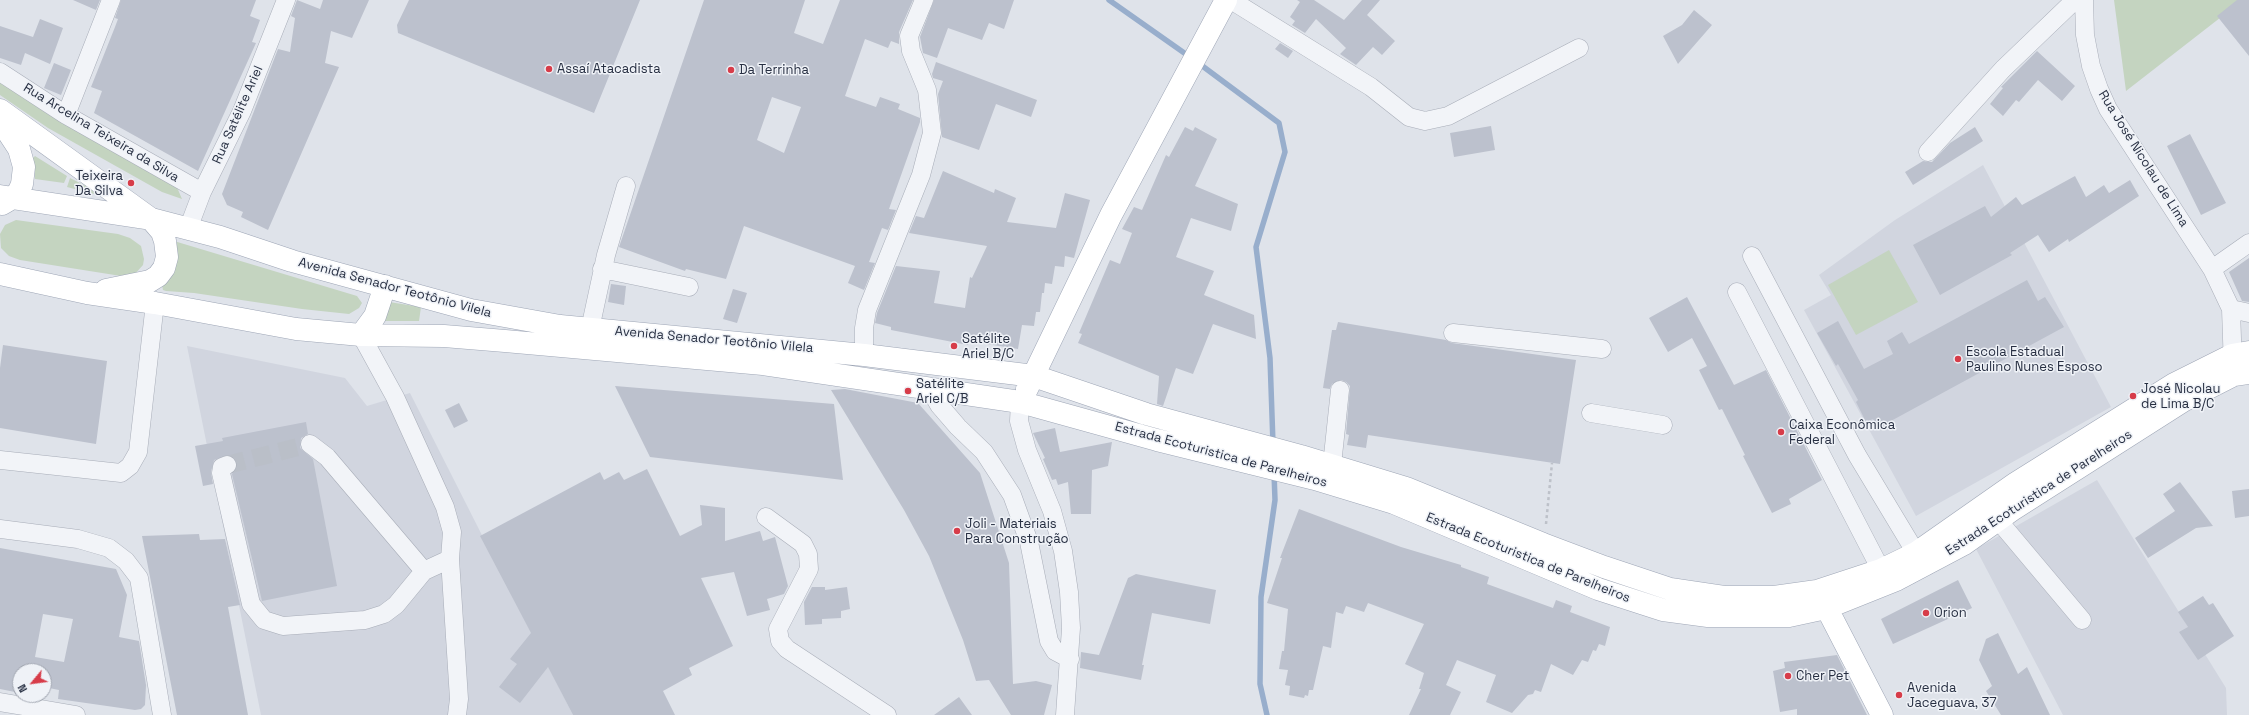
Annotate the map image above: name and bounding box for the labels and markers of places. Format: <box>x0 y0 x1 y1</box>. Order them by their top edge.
place label: Assaí Atacadista <box>557 61 661 77</box>
place label: Da Terrinha <box>739 62 809 78</box>
marker: Assaí Atacadista <box>544 64 554 74</box>
marker: Da Terrinha <box>726 65 736 75</box>
place label: Teixeira Da Silva <box>75 168 123 199</box>
marker: Teixeira Da Silva <box>126 178 136 188</box>
place label: Satélite Ariel B/C <box>962 331 1014 362</box>
marker: Satélite Ariel B/C <box>949 341 959 351</box>
place label: Escola Estadual Paulino Nunes Esposo <box>1966 344 2103 375</box>
marker: Escola Estadual Paulino Nunes Esposo <box>1953 354 1963 364</box>
place label: Satélite Ariel C/B <box>916 376 968 407</box>
place label: José Nicolau de Lima B/C <box>2141 381 2220 412</box>
marker: Satélite Ariel C/B <box>903 386 913 396</box>
marker: José Nicolau de Lima B/C <box>2128 391 2138 401</box>
place label: Caixa Econômica Federal <box>1789 417 1895 448</box>
marker: Caixa Econômica Federal <box>1776 427 1786 437</box>
place label: Joli - Materiais Para Construção <box>965 516 1069 547</box>
marker: Joli - Materiais Para Construção <box>952 526 962 536</box>
place label: Orion <box>1934 605 1967 621</box>
marker: Orion <box>1921 608 1931 618</box>
place label: Cher Pet <box>1796 668 1849 684</box>
marker: Cher Pet <box>1783 671 1793 681</box>
place label: Avenida Jaceguava, 37 <box>1907 680 1997 711</box>
marker: Avenida Jaceguava, 37 <box>1894 690 1904 700</box>

